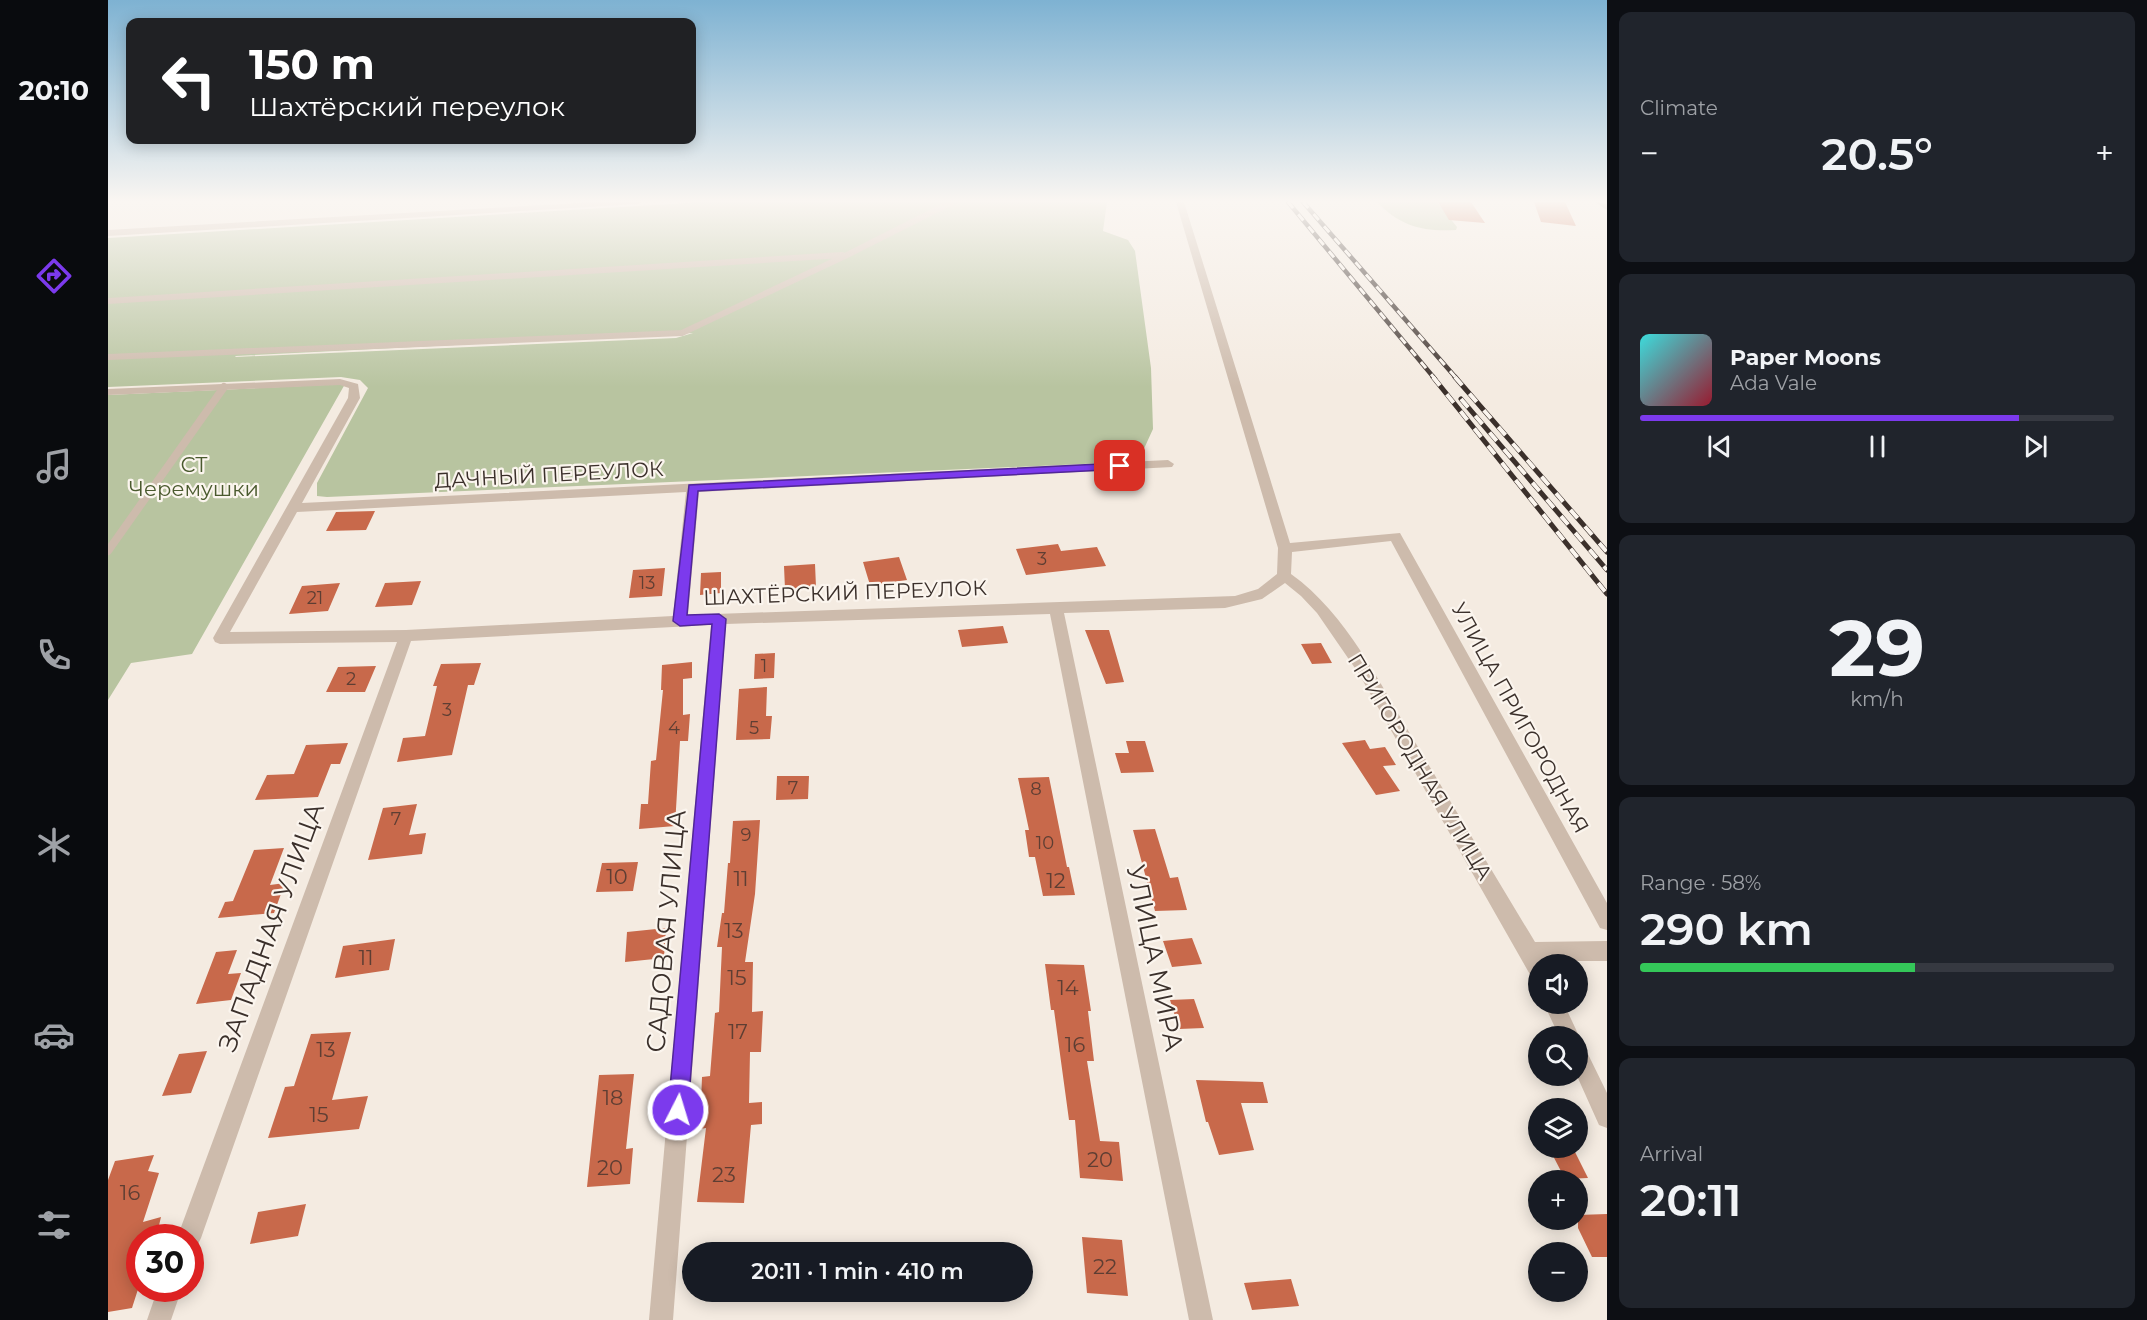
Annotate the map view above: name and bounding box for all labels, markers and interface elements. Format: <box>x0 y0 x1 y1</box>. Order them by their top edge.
text: 150 m <box>249 38 375 90</box>
icon: left <box>150 42 228 120</box>
text: 20:10 <box>19 74 89 107</box>
text: Шахтёрский переулок <box>249 90 565 123</box>
text: Climate <box>1640 96 1718 120</box>
text: 20.5° <box>1821 126 1933 181</box>
text: − <box>1640 133 1659 173</box>
text: + <box>2095 133 2114 173</box>
icon: directions <box>33 255 75 297</box>
text: Paper Moons <box>1730 344 1881 371</box>
text: Ada Vale <box>1730 371 1817 395</box>
icon: previous <box>1703 430 1736 463</box>
icon: pause <box>1861 430 1894 463</box>
icon: next <box>2019 430 2052 463</box>
pin <box>1094 440 1145 491</box>
icon: music <box>33 445 75 487</box>
icon: arrive <box>1103 449 1136 482</box>
park label: СТ Черемушки <box>129 452 259 501</box>
street label: ДАЧНЫЙ ПЕРЕУЛОК <box>434 456 665 493</box>
house number: 3 <box>1037 548 1047 570</box>
house number: 13 <box>639 572 655 594</box>
street label: ШАХТЁРСКИЙ ПЕРЕУЛОК <box>703 575 988 610</box>
house number: 21 <box>307 587 323 609</box>
street label: УЛИЦА ПРИГОРОДНАЯ <box>1447 598 1594 837</box>
text: 29 <box>1829 600 1925 696</box>
icon: phone <box>33 634 75 676</box>
street label: ПРИГОРОДНАЯ УЛИЦА <box>1343 649 1498 885</box>
house number: 1 <box>761 655 767 677</box>
house number: 2 <box>346 668 356 690</box>
text: km/h <box>1850 687 1904 711</box>
house number: 3 <box>442 699 452 721</box>
house number: 4 <box>668 717 680 739</box>
house number: 5 <box>749 717 759 739</box>
house number: 7 <box>788 777 798 799</box>
house number: 8 <box>1030 778 1042 800</box>
street label: ЗАПАДНАЯ УЛИЦА <box>211 798 331 1056</box>
house number: 7 <box>391 808 401 830</box>
street label: САДОВАЯ УЛИЦА <box>639 808 693 1054</box>
icon: climate <box>33 824 75 866</box>
house number: 9 <box>741 824 752 846</box>
house number: 10 <box>1036 832 1054 854</box>
street label: УЛИЦА МИРА <box>1120 862 1190 1054</box>
house number: 10 <box>606 864 628 889</box>
house number: 11 <box>733 866 749 891</box>
house number: 12 <box>1046 868 1066 893</box>
text: Range · 58% <box>1640 871 1761 895</box>
text: 290 km <box>1640 901 1813 956</box>
house number: 13 <box>724 918 744 943</box>
house number: 11 <box>358 945 374 970</box>
map controls <box>1528 954 1588 1302</box>
button: sound <box>1528 954 1588 1014</box>
house number: 15 <box>727 965 747 990</box>
house number: 14 <box>1057 975 1079 1000</box>
icon: car <box>33 1014 75 1056</box>
house number: 17 <box>728 1019 748 1044</box>
button: search <box>1528 1026 1588 1086</box>
house number: 16 <box>1065 1032 1085 1057</box>
house number: 13 <box>316 1037 336 1062</box>
position arrow <box>646 1078 710 1142</box>
house number: 18 <box>603 1085 623 1110</box>
button: layers <box>1528 1098 1588 1158</box>
house number: 15 <box>309 1102 329 1127</box>
text: Arrival <box>1640 1142 1703 1166</box>
house number: 20 <box>1087 1147 1113 1172</box>
house number: 20 <box>597 1155 623 1180</box>
house number: 23 <box>712 1162 736 1187</box>
button: + <box>1528 1170 1588 1230</box>
text: 20:11 <box>1640 1172 1742 1227</box>
house number: 16 <box>120 1180 140 1205</box>
icon: filters <box>33 1204 75 1246</box>
speed limit sign: 30 <box>126 1224 204 1302</box>
button: − <box>1528 1242 1588 1302</box>
house number: 22 <box>1093 1254 1117 1279</box>
text: 20:11 · 1 min · 410 m <box>751 1258 964 1285</box>

